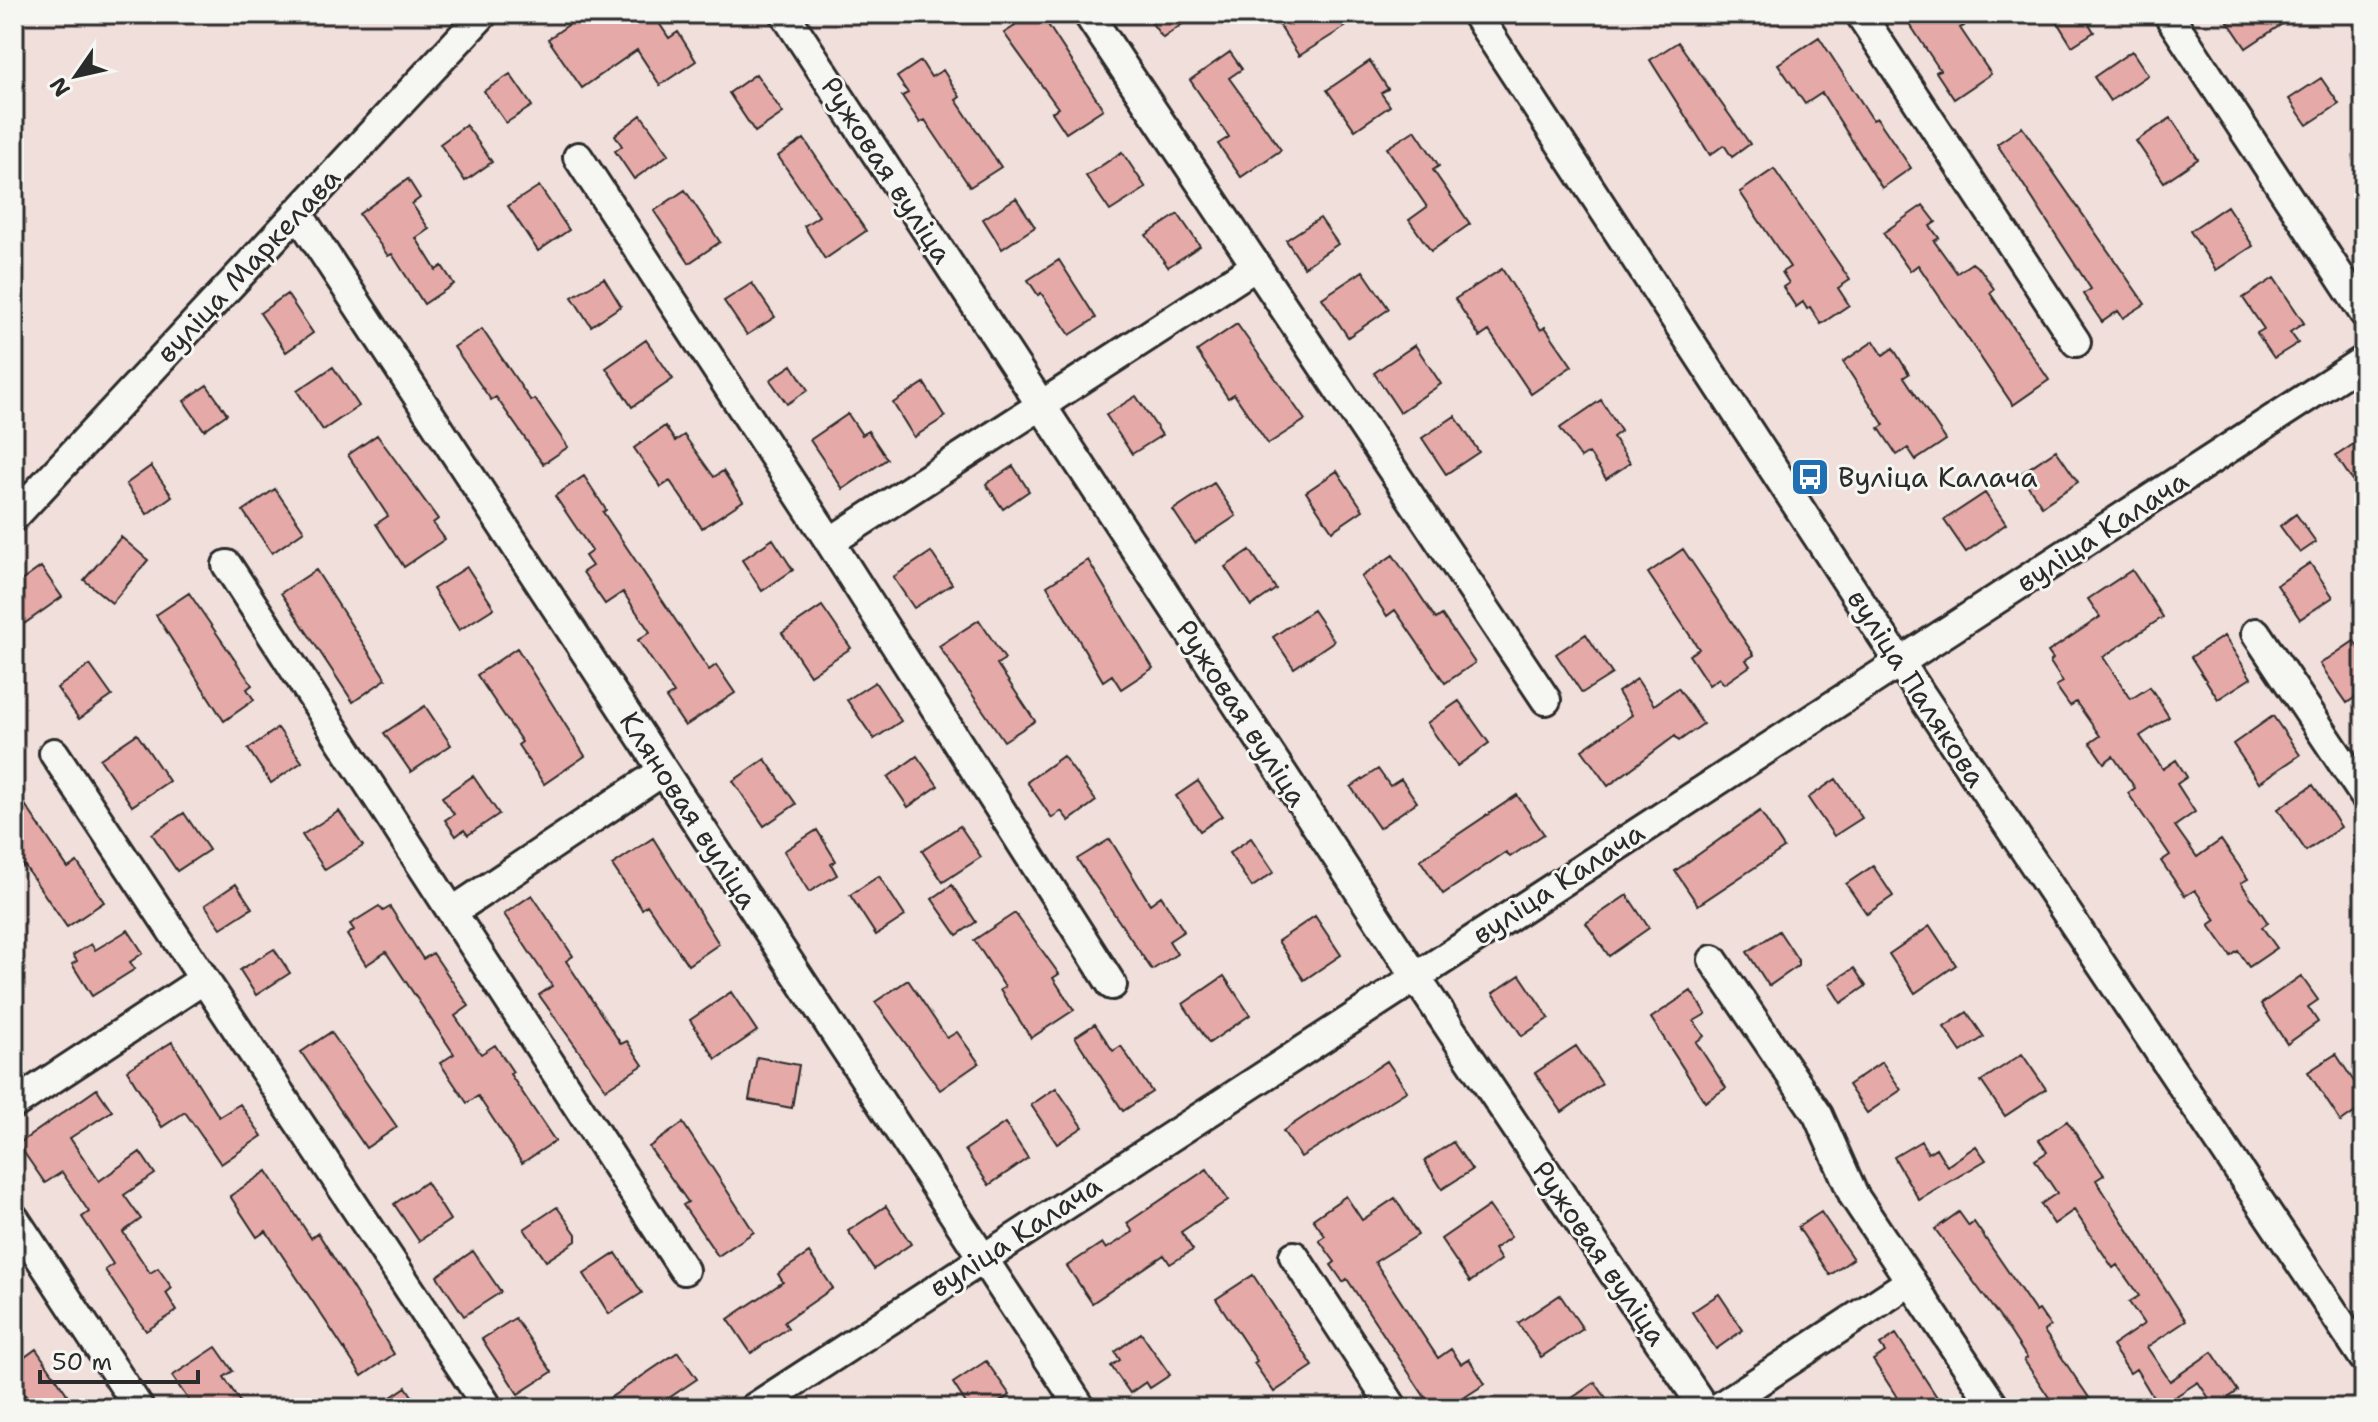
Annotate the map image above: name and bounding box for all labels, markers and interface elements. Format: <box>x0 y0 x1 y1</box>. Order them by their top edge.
north arrow <box>36 36 116 116</box>
street label: Ружовая вуліца <box>812 69 962 271</box>
text: N <box>43 72 77 102</box>
street label: вуліца Маркелава <box>148 159 348 371</box>
bus stop icon: Вуліца Калача <box>1789 456 1831 498</box>
place label: Вуліца Калача <box>1838 458 2038 496</box>
street label: вуліца Калача <box>2009 461 2195 601</box>
street label: вуліца Палякова <box>1839 582 1995 794</box>
street label: Ружовая вуліца <box>1167 612 1317 814</box>
street label: Кляновая вуліца <box>611 704 767 916</box>
street label: вуліца Калача <box>1465 813 1651 953</box>
street label: Ружовая вуліца <box>1524 1153 1676 1353</box>
street label: вуліца Калача <box>922 1166 1108 1306</box>
scale bar <box>40 1334 198 1384</box>
text: 50 m <box>52 1346 112 1378</box>

